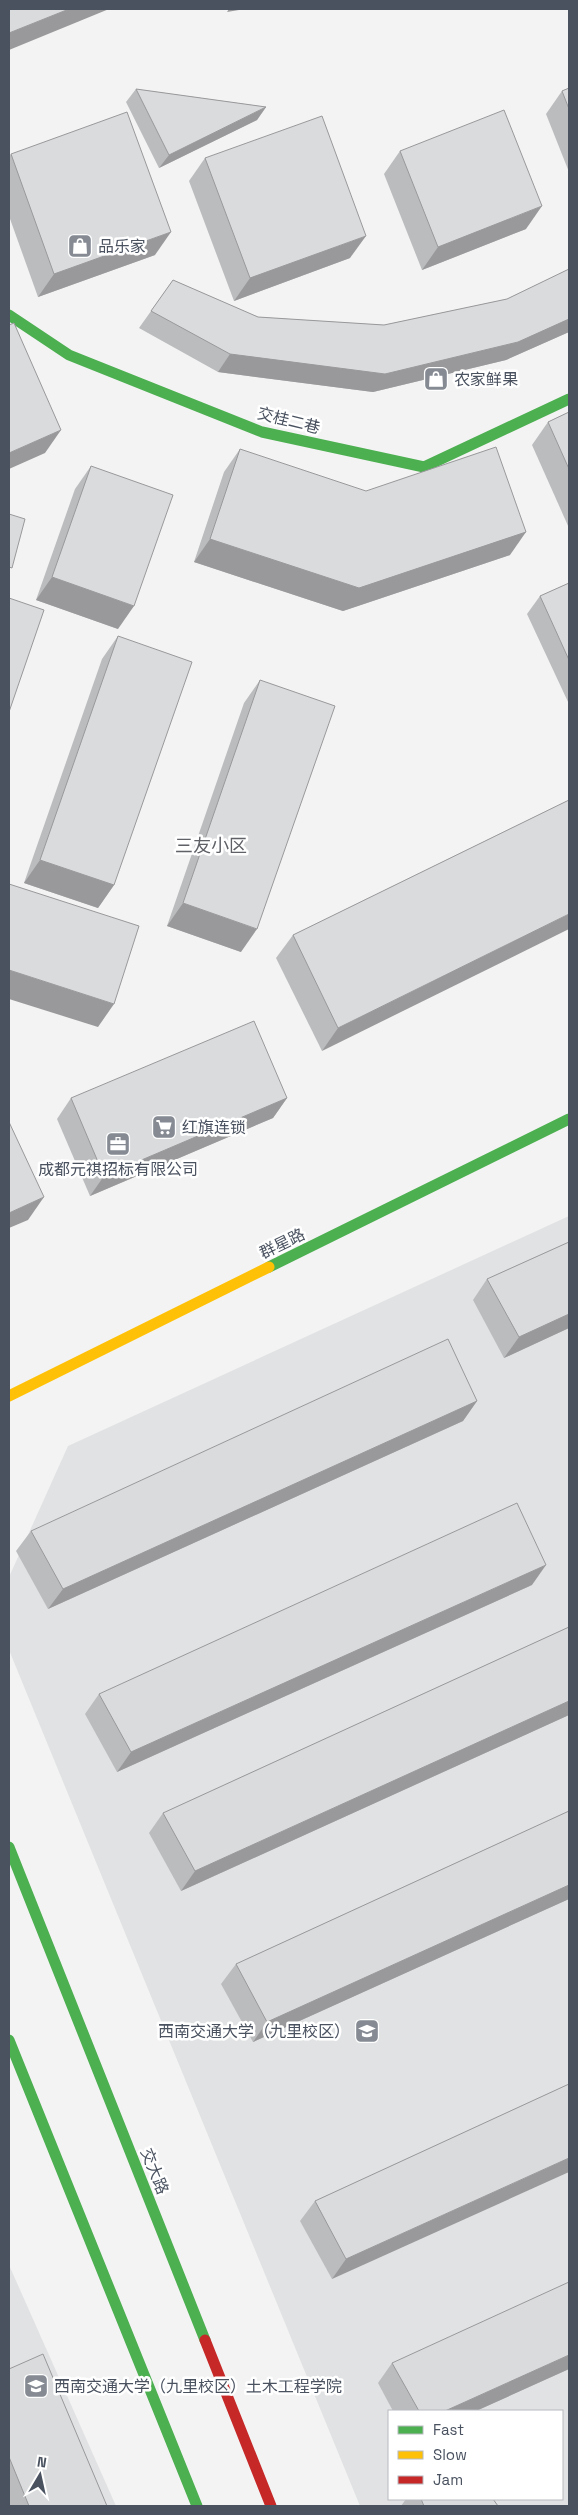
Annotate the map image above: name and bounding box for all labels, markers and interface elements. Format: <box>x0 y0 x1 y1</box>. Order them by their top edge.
shop icon: 品乐家 <box>67 233 93 259</box>
place label: 品乐家 <box>98 236 146 257</box>
shop icon: 农家鲜果 <box>423 366 449 392</box>
place label: 农家鲜果 <box>454 369 518 390</box>
street label: 交桂二巷 <box>255 403 322 438</box>
district label: 三友小区 <box>175 834 247 857</box>
supermarket icon: 红旗连锁 <box>151 1114 177 1140</box>
place label: 红旗连锁 <box>182 1117 246 1138</box>
office icon: 成都元祺招标有限公司 <box>105 1131 131 1157</box>
place label: 成都元祺招标有限公司 <box>38 1159 198 1180</box>
street label: 群星路 <box>256 1223 308 1263</box>
school or university icon: 西南交通大学（九里校区） <box>354 2018 380 2044</box>
place label: 西南交通大学（九里校区） <box>158 2021 350 2042</box>
street label: 交大路 <box>136 2145 173 2197</box>
school or university icon: 西南交通大学（九里校区）土木工程学院 <box>23 2373 49 2399</box>
place label: 西南交通大学（九里校区）土木工程学院 <box>54 2376 342 2397</box>
legend <box>388 2410 563 2500</box>
text: Fast <box>433 2420 464 2439</box>
text: Slow <box>433 2445 467 2464</box>
north arrow <box>15 2450 65 2500</box>
text: N <box>36 2453 48 2472</box>
text: Jam <box>433 2470 463 2489</box>

